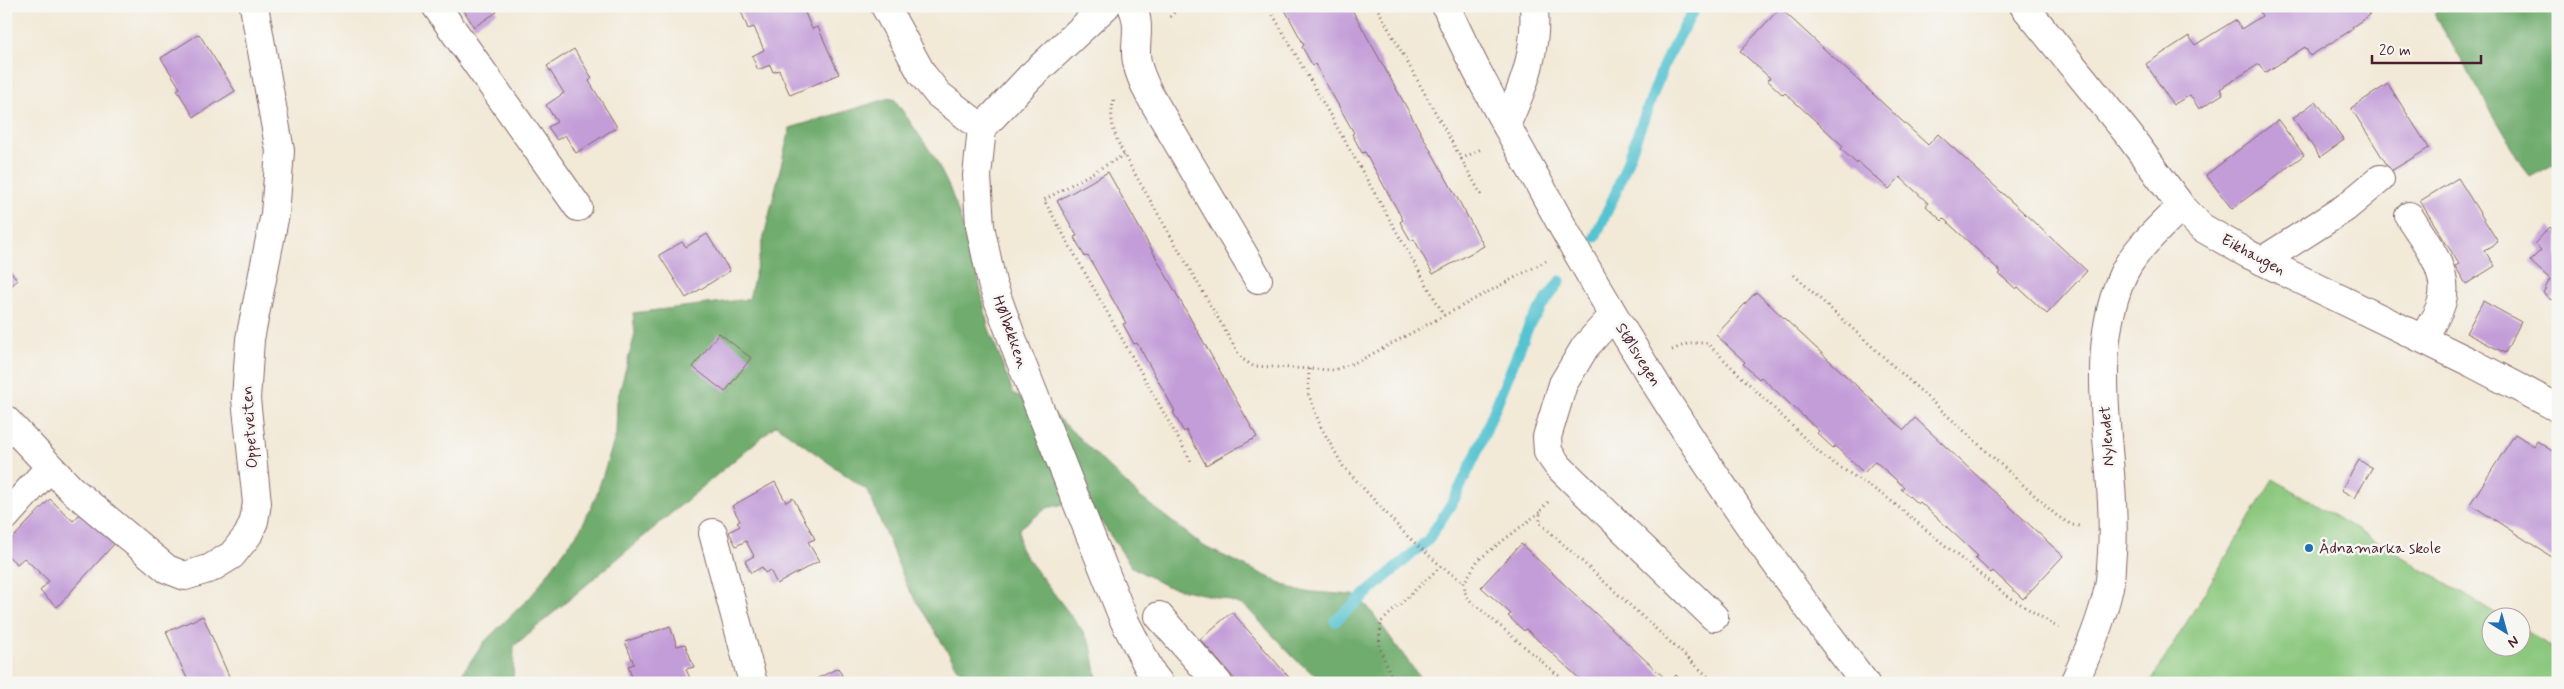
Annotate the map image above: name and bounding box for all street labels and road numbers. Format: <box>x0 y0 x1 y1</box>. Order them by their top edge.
street label: Eikhaugen <box>2217 229 2289 282</box>
street label: Hølbekken <box>987 293 1033 372</box>
street label: Stølsvegen <box>1610 319 1666 391</box>
street label: Oppetveiten <box>237 385 263 469</box>
street label: Nylendet <box>2094 405 2120 467</box>

